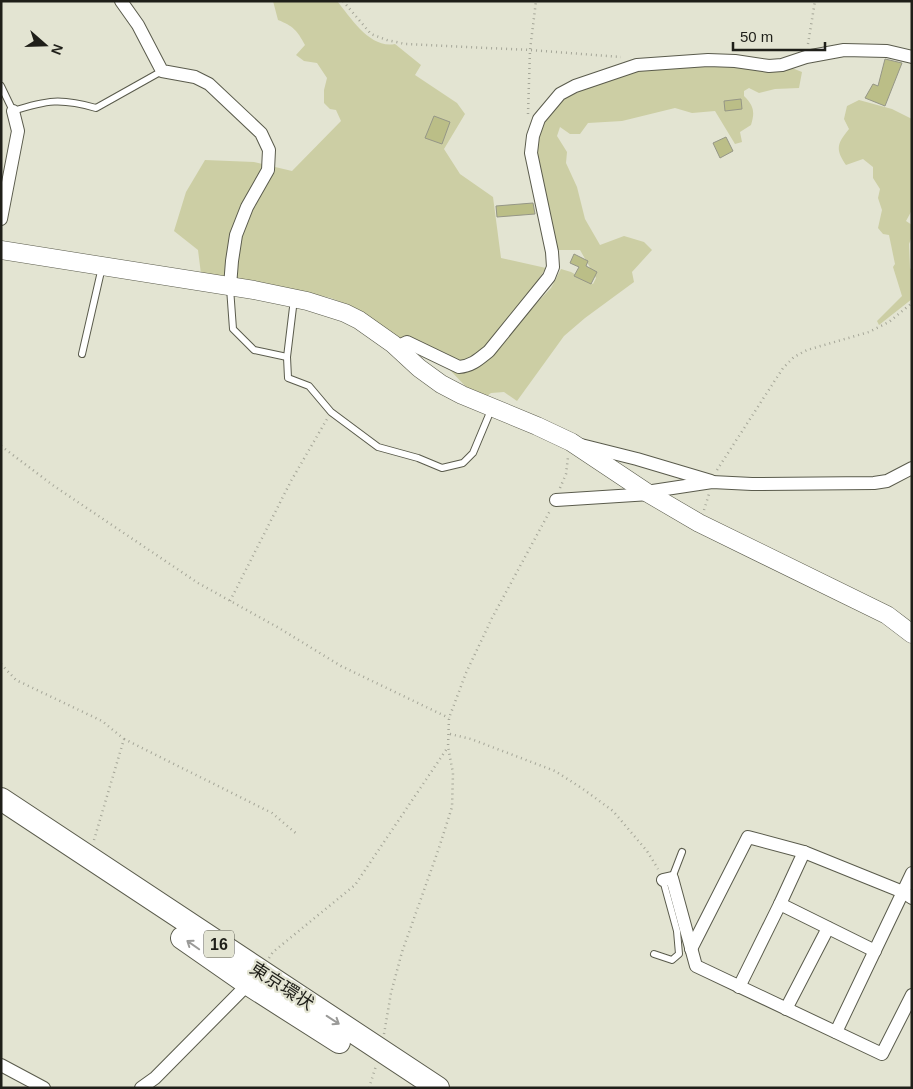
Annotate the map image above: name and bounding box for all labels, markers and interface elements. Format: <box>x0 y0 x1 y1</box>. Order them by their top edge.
north arrow <box>20 20 70 70</box>
scale bar <box>733 20 826 52</box>
text: 50 m <box>740 28 773 45</box>
text: N <box>48 42 66 57</box>
road number: 16 <box>204 931 234 958</box>
one-way arrow <box>186 940 200 950</box>
street label: 東京環状 <box>246 958 318 1014</box>
one-way arrow <box>326 1015 340 1025</box>

